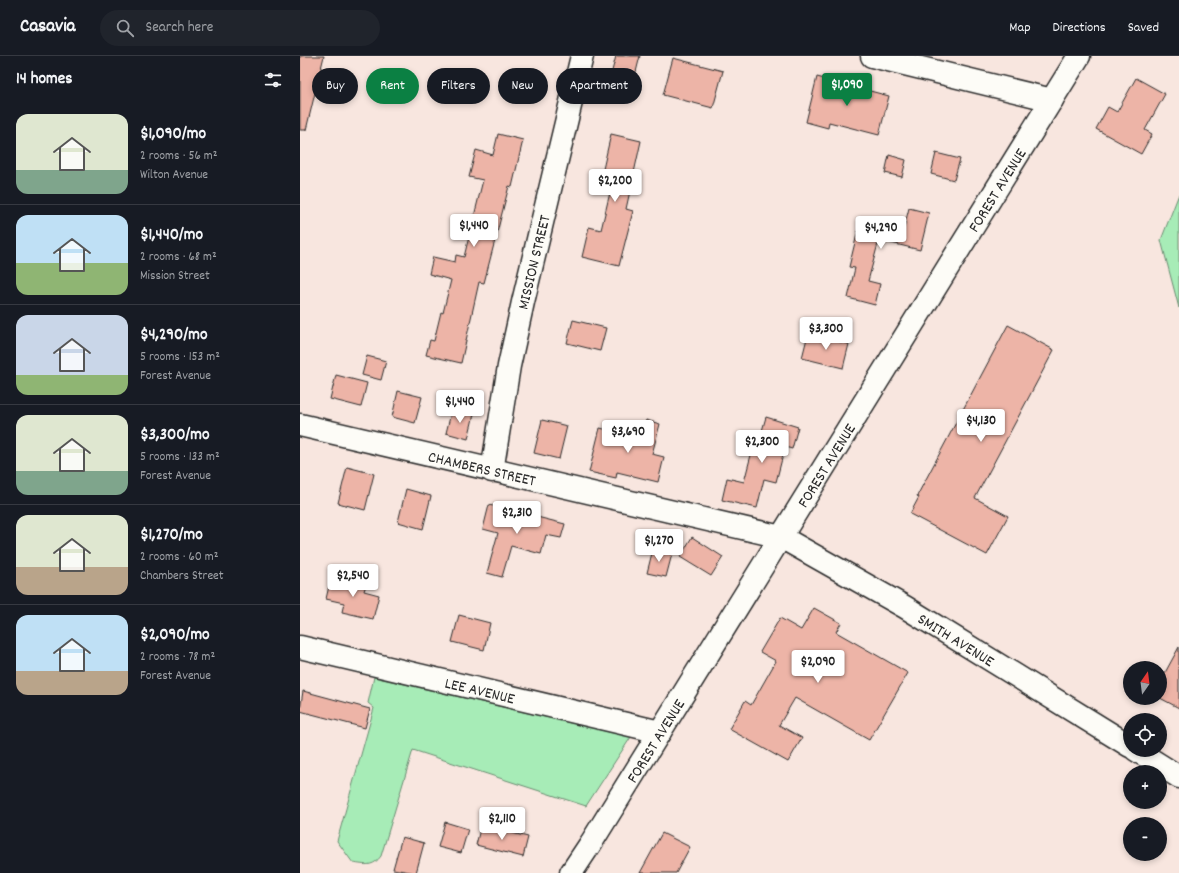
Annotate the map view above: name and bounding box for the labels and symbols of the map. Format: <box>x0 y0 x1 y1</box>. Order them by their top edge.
pin: $1,090 <box>814 73 880 107</box>
street label: FOREST AVENUE <box>964 144 1034 237</box>
pin: $2,200 <box>582 169 648 203</box>
street label: MISSION STREET <box>513 212 558 312</box>
pin: $1,440 <box>441 214 507 248</box>
pin: $4,290 <box>848 216 914 250</box>
pin: $3,300 <box>793 317 859 351</box>
pin: $1,440 <box>427 390 493 424</box>
pin: $4,130 <box>948 409 1014 443</box>
street label: FOREST AVENUE <box>793 419 863 513</box>
pin: $3,690 <box>595 420 661 454</box>
pin: $2,300 <box>729 430 795 464</box>
street label: CHAMBERS STREET <box>425 446 538 494</box>
pin: $2,310 <box>484 501 550 535</box>
pin: $1,270 <box>626 529 692 563</box>
pin: $2,540 <box>320 564 386 598</box>
street label: SMITH AVENUE <box>913 609 999 674</box>
pin: $2,090 <box>785 650 851 684</box>
north arrow <box>1123 661 1167 705</box>
street label: LEE AVENUE <box>442 673 518 712</box>
street label: FOREST AVENUE <box>622 694 692 788</box>
pin: $2,110 <box>469 807 535 841</box>

